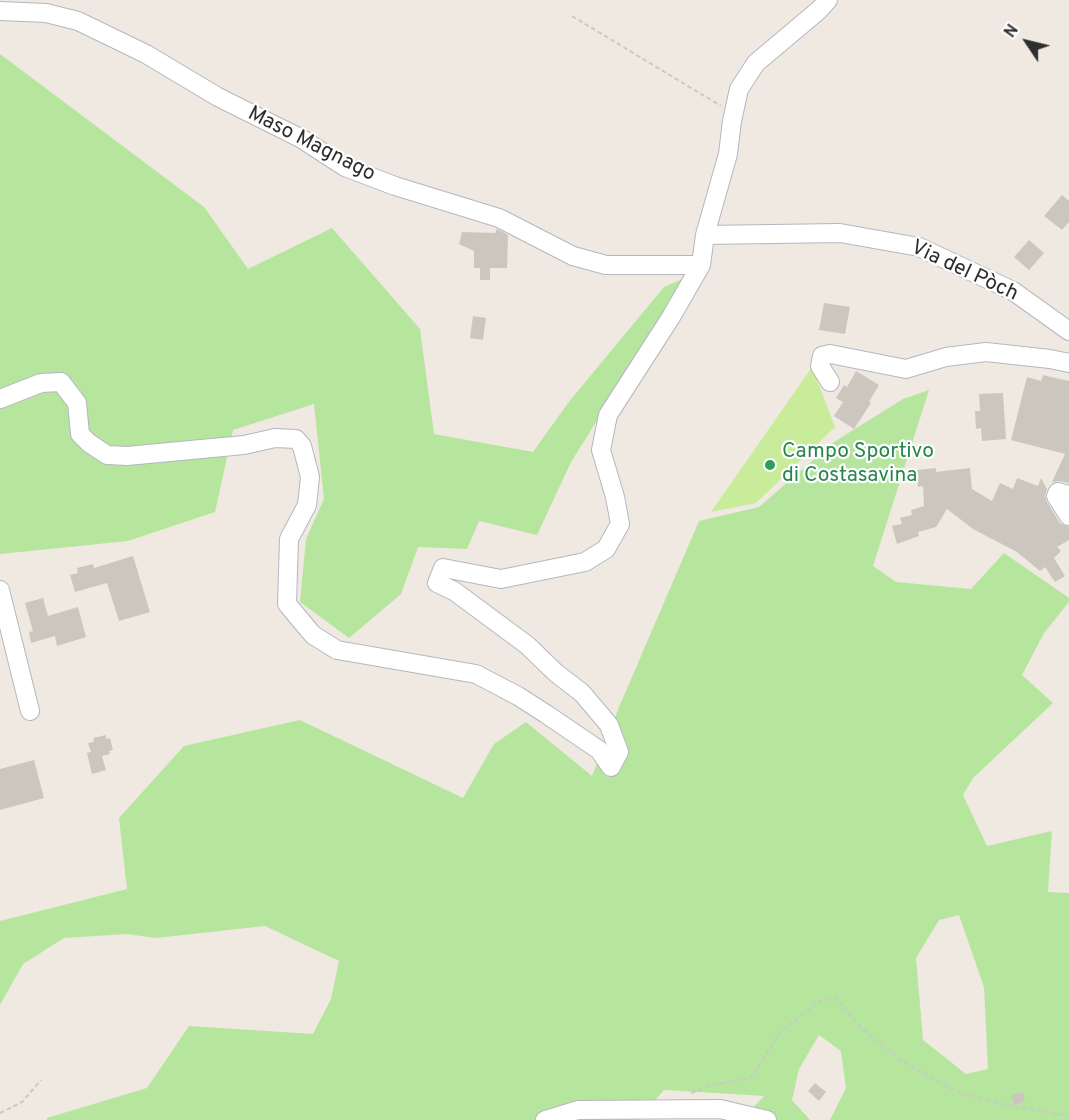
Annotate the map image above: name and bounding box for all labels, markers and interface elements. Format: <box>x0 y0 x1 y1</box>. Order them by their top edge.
north arrow <box>997 12 1057 72</box>
text: N <box>1001 21 1024 42</box>
street label: Maso Magnago <box>243 102 379 188</box>
street label: Via del Pòch <box>906 236 1022 308</box>
place label: Campo Sportivo di Costasavina <box>782 440 934 490</box>
marker: Campo Sportivo di Costasavina <box>763 458 777 472</box>

